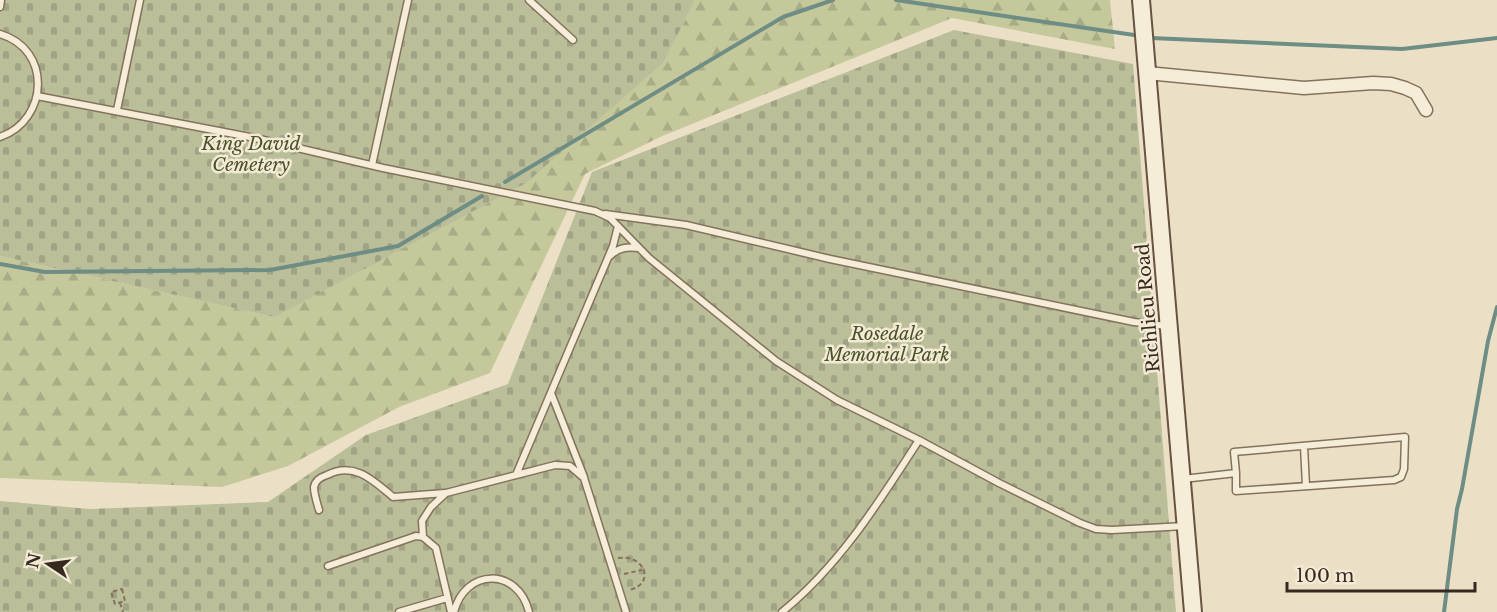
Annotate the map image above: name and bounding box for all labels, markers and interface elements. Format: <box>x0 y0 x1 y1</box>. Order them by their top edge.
park label: King David Cemetery <box>201 133 301 176</box>
street label: Richlieu Road <box>1131 242 1165 374</box>
park label: Rosedale Memorial Park <box>824 323 949 366</box>
north arrow <box>18 534 78 594</box>
text: N <box>22 551 45 570</box>
scale bar <box>1287 555 1474 593</box>
text: 100 m <box>1296 565 1354 587</box>

